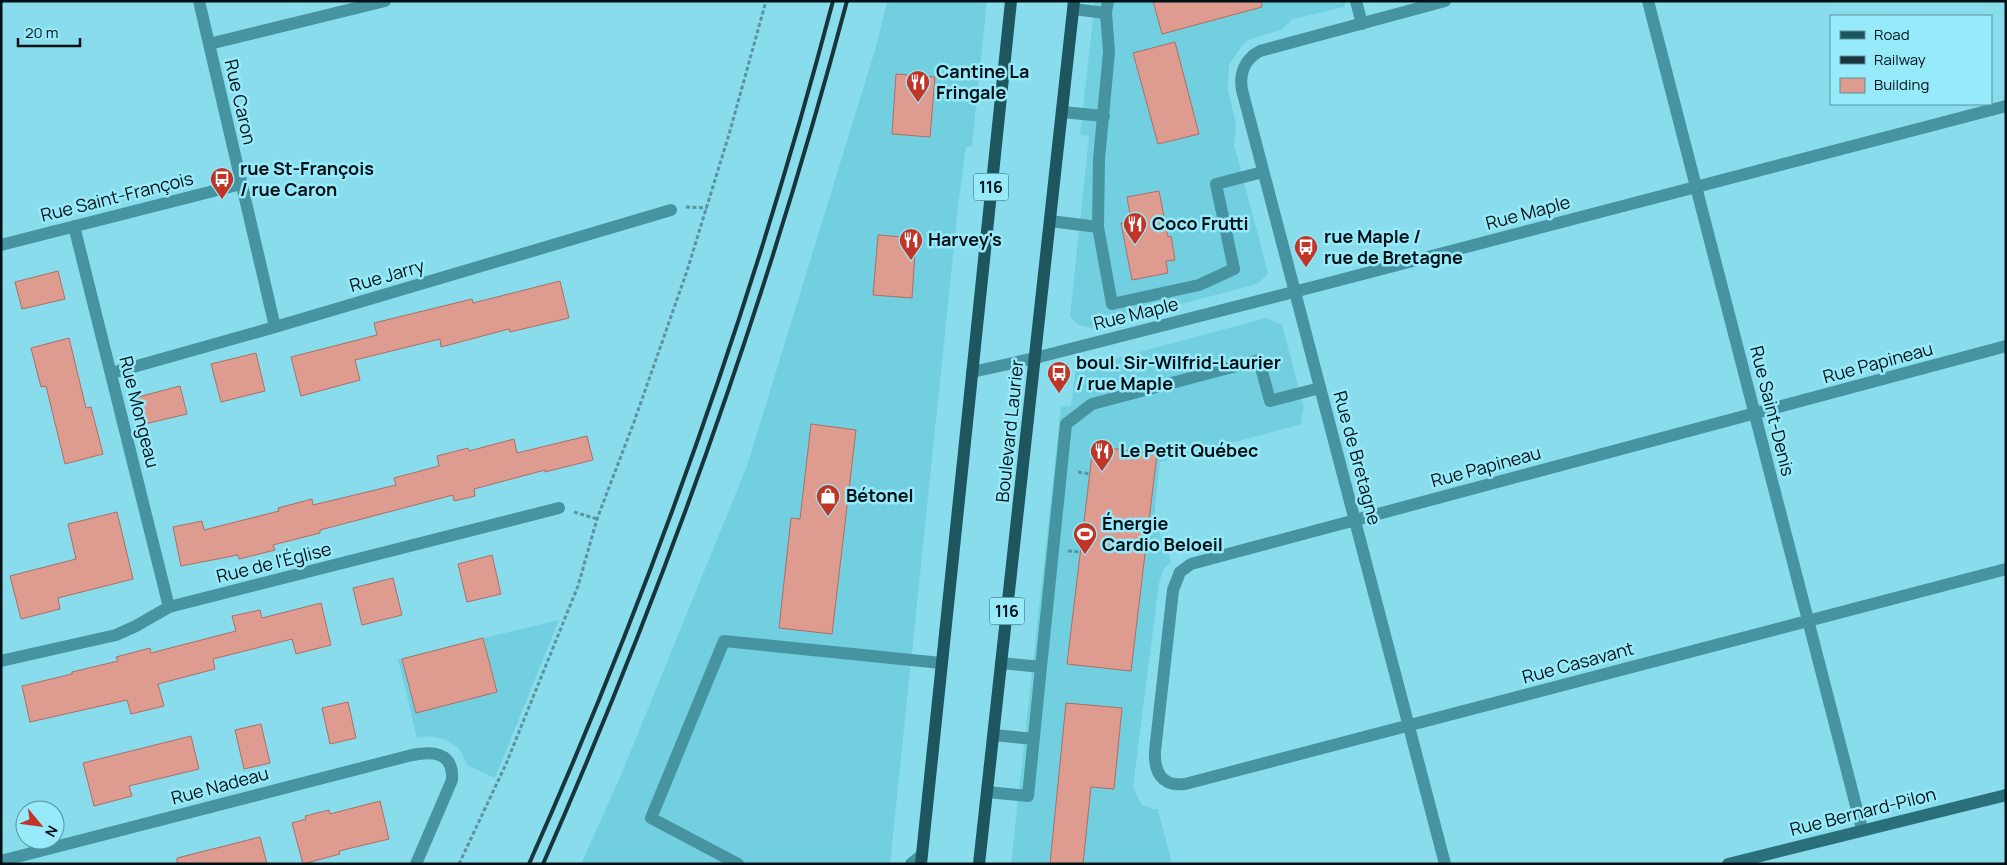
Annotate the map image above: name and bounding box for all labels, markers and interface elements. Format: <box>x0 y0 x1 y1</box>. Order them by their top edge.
scale bar <box>18 15 80 47</box>
legend <box>1830 15 1992 105</box>
text: 20 m <box>25 22 58 43</box>
text: Road <box>1874 24 1910 45</box>
text: Railway <box>1874 49 1926 70</box>
street label: Rue Caron <box>220 57 262 147</box>
place label: Cantine La Fringale <box>936 59 1029 104</box>
restaurant icon: Cantine La Fringale <box>905 69 931 103</box>
text: Building <box>1874 74 1929 95</box>
place label: rue St-François / rue Caron <box>240 156 374 201</box>
street label: Rue Saint-François <box>38 165 196 227</box>
bus stop icon: rue St-François / rue Caron <box>209 166 235 200</box>
road number: 116 <box>974 173 1008 200</box>
street label: Rue Maple <box>1483 189 1573 235</box>
restaurant icon: Coco Frutti <box>1122 211 1148 245</box>
place label: Coco Frutti <box>1152 211 1249 235</box>
place label: rue Maple / rue de Bretagne <box>1324 224 1463 269</box>
restaurant icon: Harvey's <box>898 227 924 261</box>
place label: Harvey's <box>928 227 1002 251</box>
bus stop icon: rue Maple / rue de Bretagne <box>1293 234 1319 268</box>
street label: Rue Jarry <box>346 253 427 297</box>
street label: Rue Maple <box>1091 291 1181 335</box>
street label: Rue Papineau <box>1820 336 1935 388</box>
street label: Rue Saint-Denis <box>1745 343 1801 478</box>
place label: boul. Sir-Wilfrid-Laurier / rue Maple <box>1076 350 1281 395</box>
street label: Rue Mongeau <box>114 353 165 470</box>
street label: Boulevard Laurier <box>990 358 1028 504</box>
bus stop icon: boul. Sir-Wilfrid-Laurier / rue Maple <box>1046 360 1072 394</box>
street label: Rue de Bretagne <box>1329 388 1387 527</box>
restaurant icon: Le Petit Québec <box>1089 438 1115 472</box>
place label: Le Petit Québec <box>1120 438 1258 462</box>
street label: Rue Papineau <box>1428 440 1543 492</box>
shop icon: Bétonel <box>815 483 841 517</box>
place label: Bétonel <box>846 483 914 507</box>
place label: Énergie Cardio Beloeil <box>1102 511 1223 556</box>
sports icon: Énergie Cardio Beloeil <box>1072 521 1098 555</box>
street label: Rue de l'Église <box>214 536 334 588</box>
road number: 116 <box>990 598 1024 624</box>
street label: Rue Casavant <box>1519 636 1636 688</box>
street label: Rue Nadeau <box>168 760 271 810</box>
street label: Rue Bernard-Pilon <box>1787 781 1938 841</box>
north arrow <box>15 800 65 850</box>
text: N <box>41 823 63 841</box>

